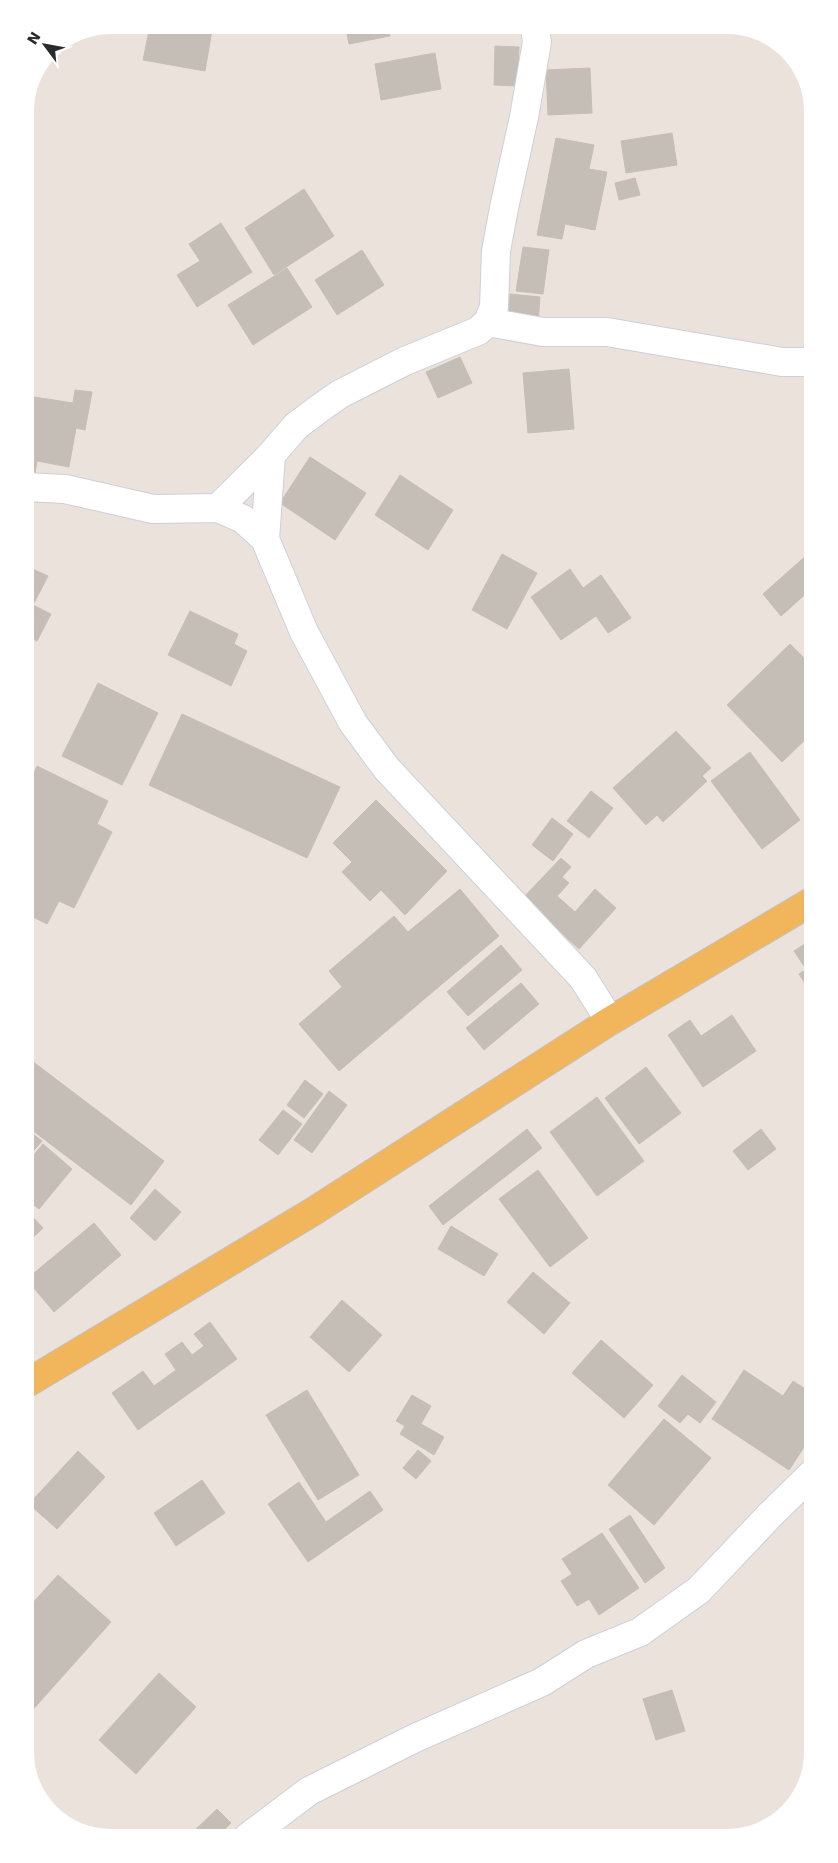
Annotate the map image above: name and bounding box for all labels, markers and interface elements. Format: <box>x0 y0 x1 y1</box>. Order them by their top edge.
north arrow <box>20 20 70 70</box>
text: N <box>24 29 44 47</box>

